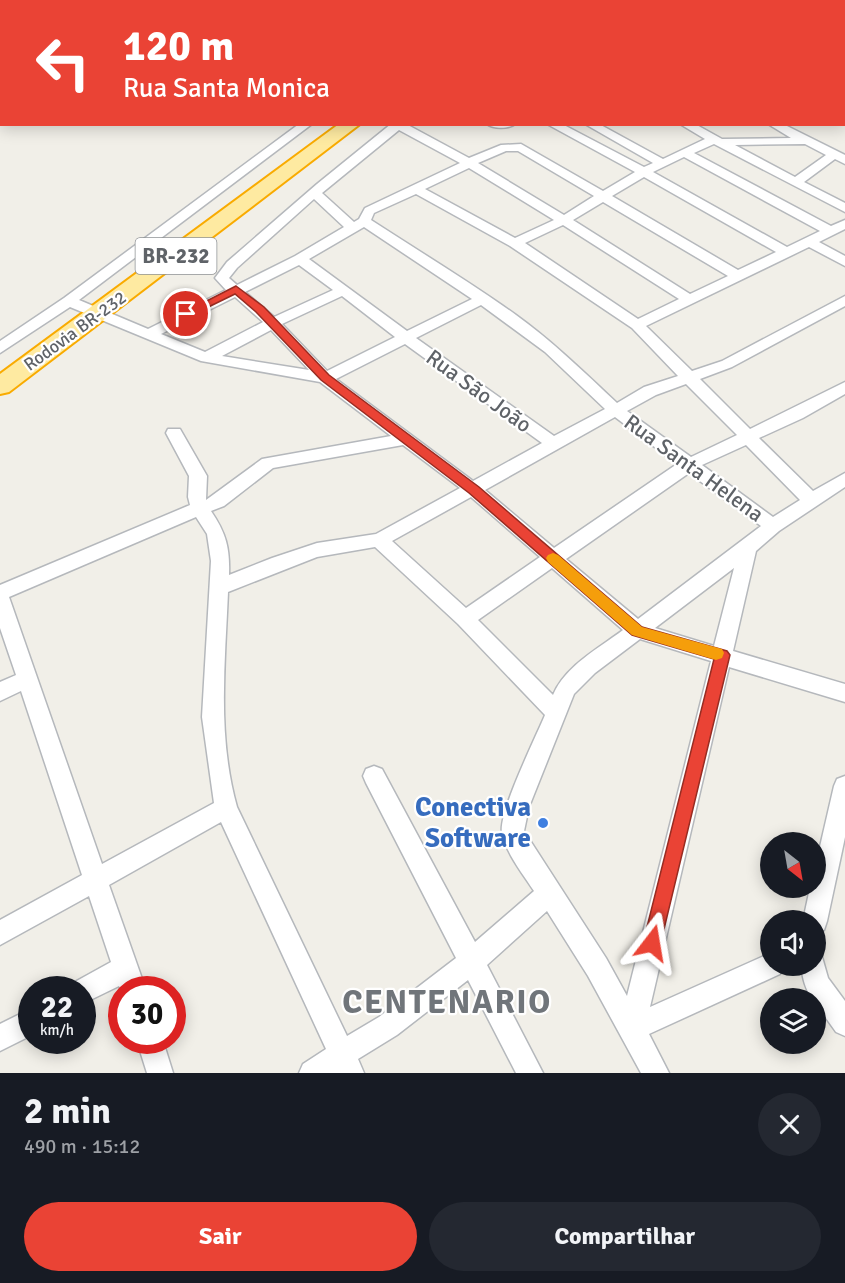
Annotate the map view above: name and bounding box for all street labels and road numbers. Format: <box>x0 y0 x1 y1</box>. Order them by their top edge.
road number: BR-232 <box>136 238 216 274</box>
street label: Rodovia BR-232 <box>19 286 131 376</box>
street label: Rua São João <box>421 344 537 438</box>
street label: Rua Santa Helena <box>619 408 769 528</box>

